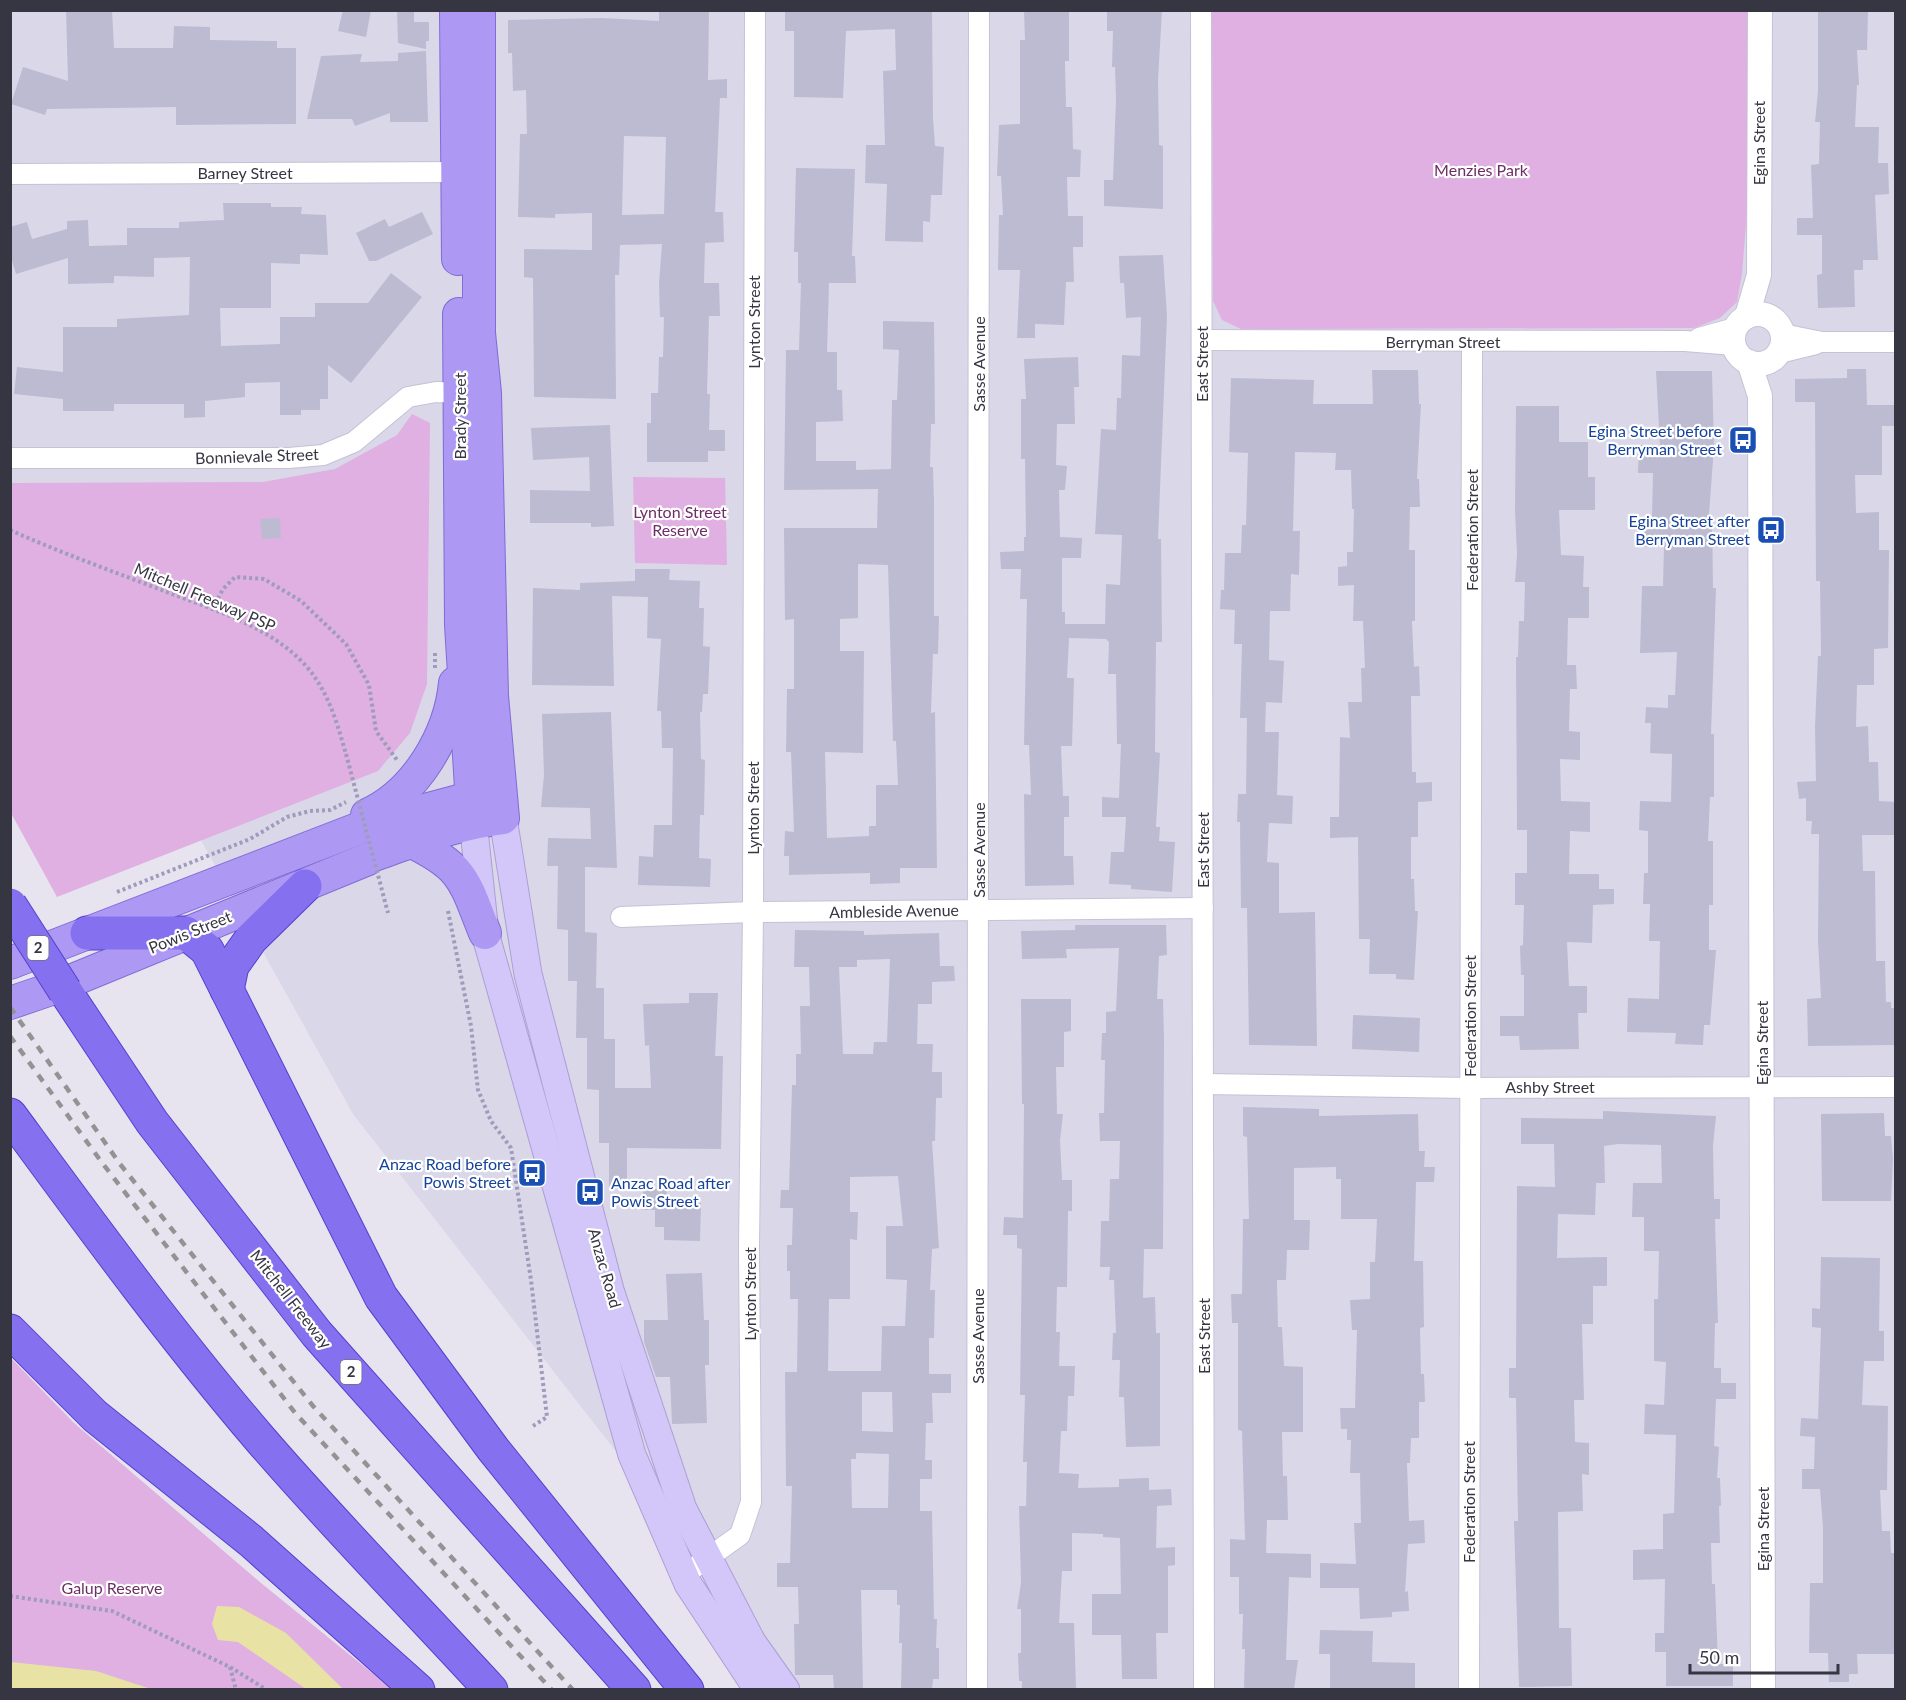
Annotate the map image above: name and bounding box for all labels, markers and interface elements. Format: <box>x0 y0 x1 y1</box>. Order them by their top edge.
street label: Egina Street <box>1749 101 1768 185</box>
park label: Menzies Park <box>1434 160 1529 179</box>
street label: Barney Street <box>197 163 293 182</box>
street label: Lynton Street <box>744 275 763 369</box>
street label: Sasse Avenue <box>969 316 988 412</box>
street label: East Street <box>1192 326 1211 402</box>
street label: Berryman Street <box>1386 332 1501 351</box>
street label: Brady Street <box>450 372 469 459</box>
place label: Egina Street before Berryman Street <box>1588 421 1722 458</box>
bus stop icon: Egina Street before Berryman Street <box>1727 424 1759 456</box>
street label: Bonnievale Street <box>195 444 319 467</box>
street label: Federation Street <box>1462 469 1481 591</box>
park label: Lynton Street Reserve <box>633 502 727 539</box>
place label: Egina Street after Berryman Street <box>1629 511 1750 548</box>
bus stop icon: Egina Street after Berryman Street <box>1755 514 1787 546</box>
street label: Mitchell Freeway PSP <box>132 558 279 635</box>
street label: Lynton Street <box>743 761 762 855</box>
street label: Sasse Avenue <box>969 802 988 898</box>
street label: East Street <box>1193 812 1212 888</box>
street label: Ambleside Avenue <box>829 900 959 921</box>
street label: Powis Street <box>146 906 234 957</box>
road number: 2 <box>28 936 48 960</box>
street label: Federation Street <box>1460 955 1479 1077</box>
street label: Egina Street <box>1752 1001 1771 1085</box>
street label: Ashby Street <box>1505 1077 1595 1096</box>
place label: Anzac Road before Powis Street <box>379 1154 511 1191</box>
bus stop icon: Anzac Road before Powis Street <box>516 1157 548 1189</box>
place label: Anzac Road after Powis Street <box>611 1173 730 1210</box>
bus stop icon: Anzac Road after Powis Street <box>574 1176 606 1208</box>
street label: Anzac Road <box>585 1226 626 1310</box>
street label: Mitchell Freeway <box>247 1246 336 1352</box>
street label: Lynton Street <box>740 1247 759 1341</box>
street label: Sasse Avenue <box>968 1288 987 1384</box>
street label: East Street <box>1194 1298 1213 1374</box>
road number: 2 <box>340 1360 362 1384</box>
street label: Federation Street <box>1459 1441 1478 1563</box>
street label: Egina Street <box>1753 1487 1772 1571</box>
park label: Galup Reserve <box>62 1578 162 1597</box>
scale bar <box>1690 1637 1838 1675</box>
text: 50 m <box>1699 1646 1739 1668</box>

